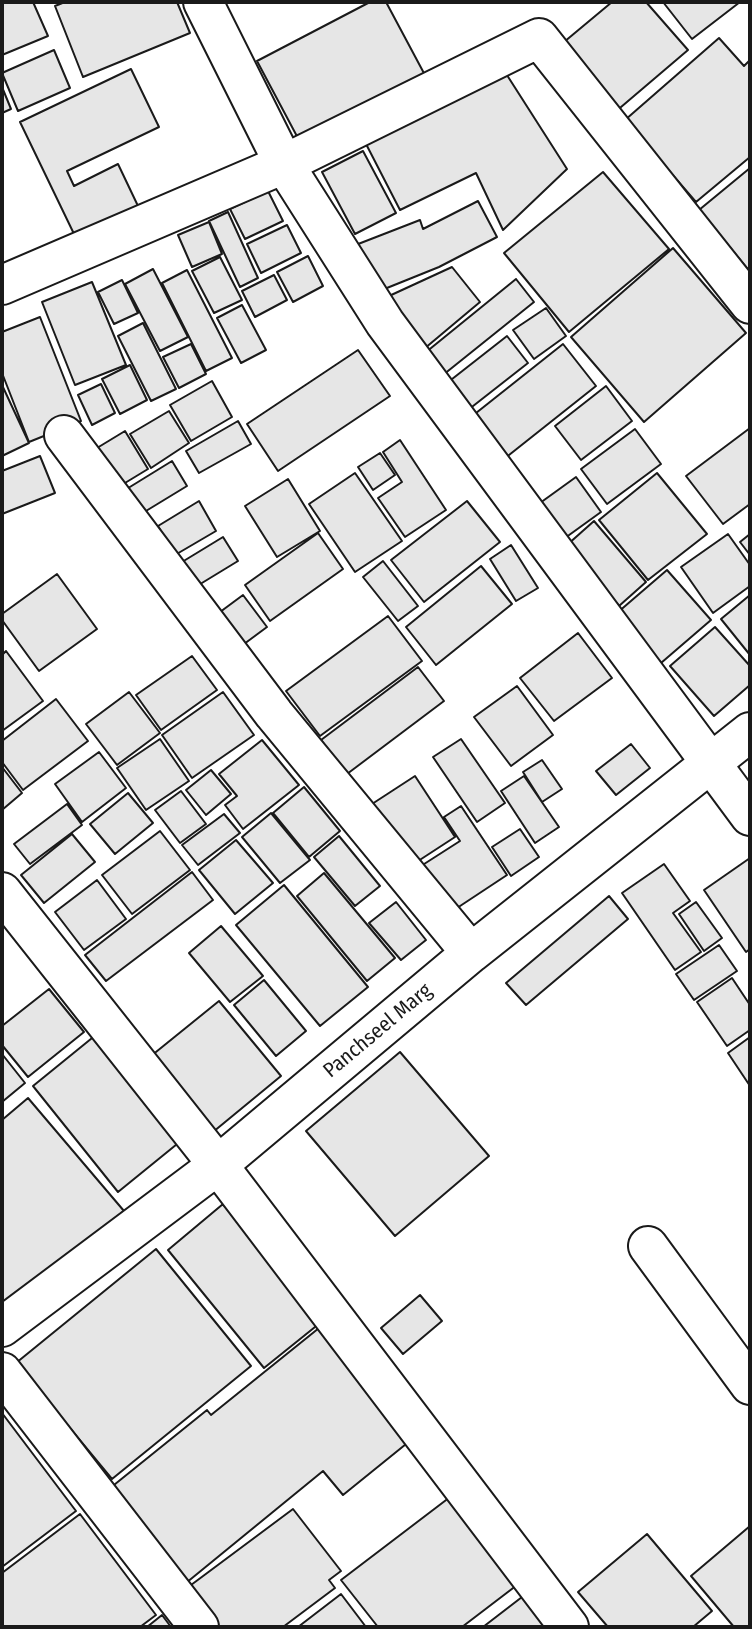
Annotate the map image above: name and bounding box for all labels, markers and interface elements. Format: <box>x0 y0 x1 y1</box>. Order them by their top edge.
street label: Panchseel Marg <box>319 978 437 1084</box>

